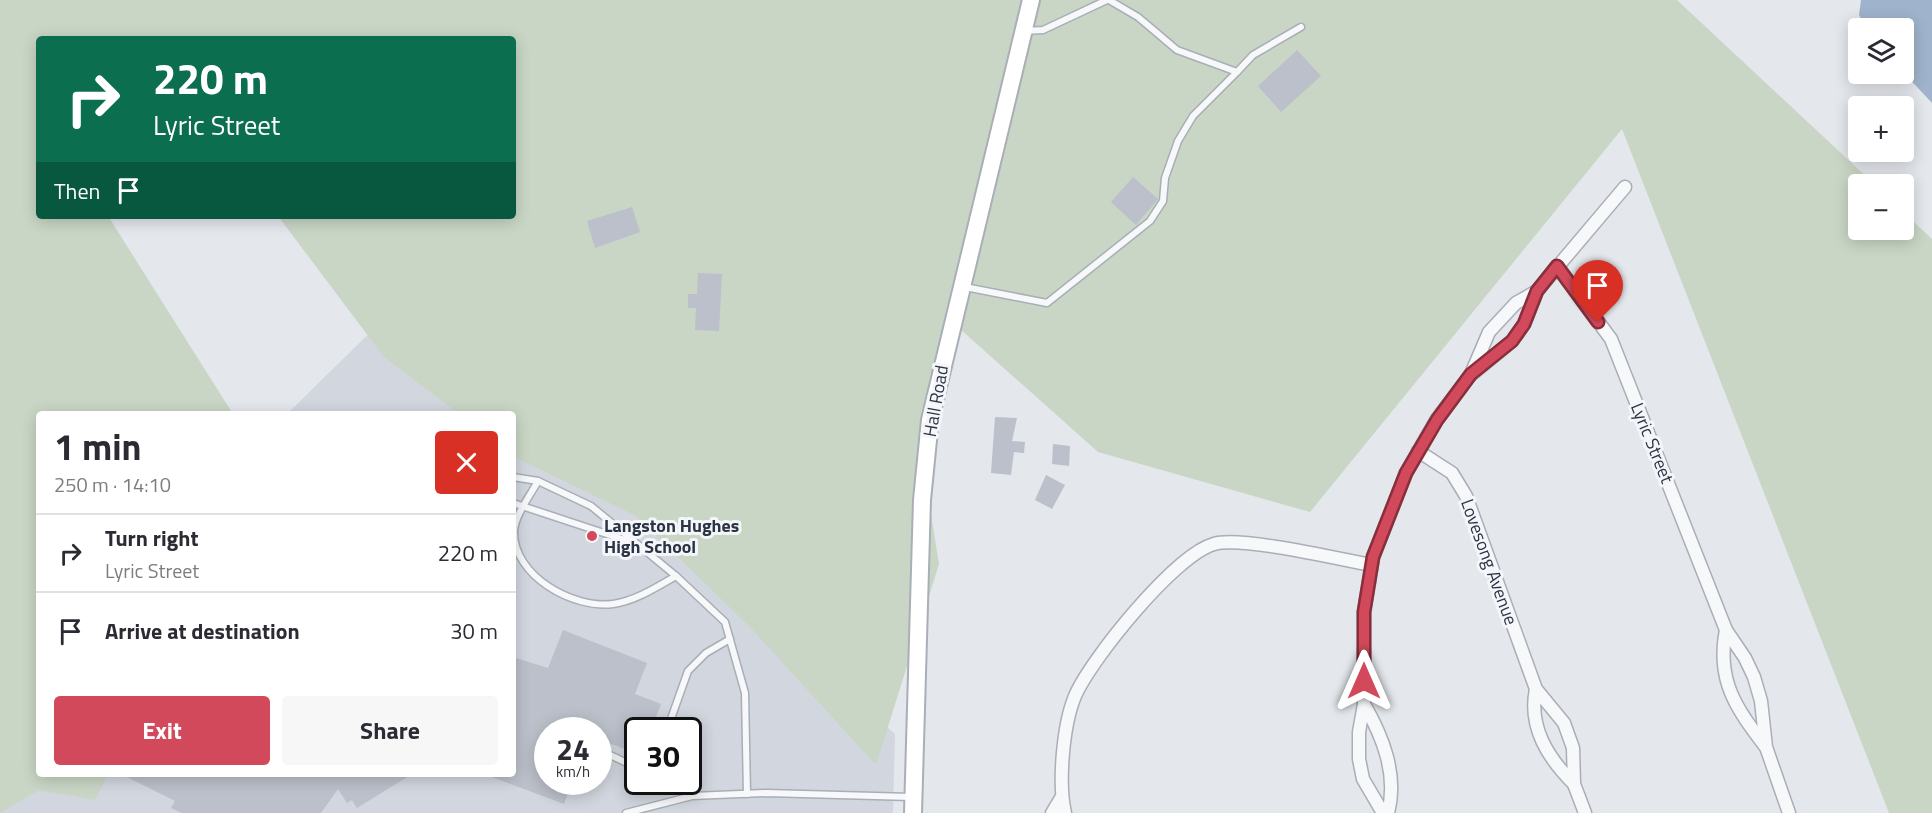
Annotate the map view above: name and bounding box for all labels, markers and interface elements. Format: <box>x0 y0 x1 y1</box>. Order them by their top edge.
map controls <box>1848 18 1914 240</box>
button: layers <box>1848 18 1914 84</box>
text: 220 m <box>153 46 268 110</box>
icon: right <box>54 60 132 138</box>
button: + <box>1848 96 1914 162</box>
text: Lyric Street <box>153 104 280 145</box>
text: Then <box>54 174 100 208</box>
icon: arrive <box>112 174 145 207</box>
button: − <box>1848 174 1914 240</box>
pin <box>1572 260 1623 322</box>
icon: arrive <box>1581 269 1614 302</box>
street label: Hall Road <box>916 363 955 439</box>
street label: Lyric Street <box>1624 398 1681 488</box>
text: 1 min <box>54 419 141 474</box>
button: close <box>435 431 498 494</box>
text: 250 m · 14:10 <box>54 469 171 500</box>
street label: Lovesong Avenue <box>1454 495 1525 629</box>
place label: Langston Hughes High School <box>604 512 739 560</box>
text: Turn right <box>105 521 199 555</box>
marker: Langston Hughes High School <box>585 529 599 543</box>
text: 220 m <box>438 536 498 570</box>
icon: right <box>54 537 87 570</box>
text: Lyric Street <box>105 555 199 586</box>
text: Arrive at destination <box>105 614 300 648</box>
text: 30 m <box>450 614 498 648</box>
icon: arrive <box>54 615 87 648</box>
position arrow <box>1332 649 1396 713</box>
button: Exit <box>54 696 270 765</box>
button: Share <box>282 696 498 765</box>
speed limit sign: 30 <box>624 717 702 795</box>
text: 24 <box>556 726 590 772</box>
text: km/h <box>556 760 590 783</box>

